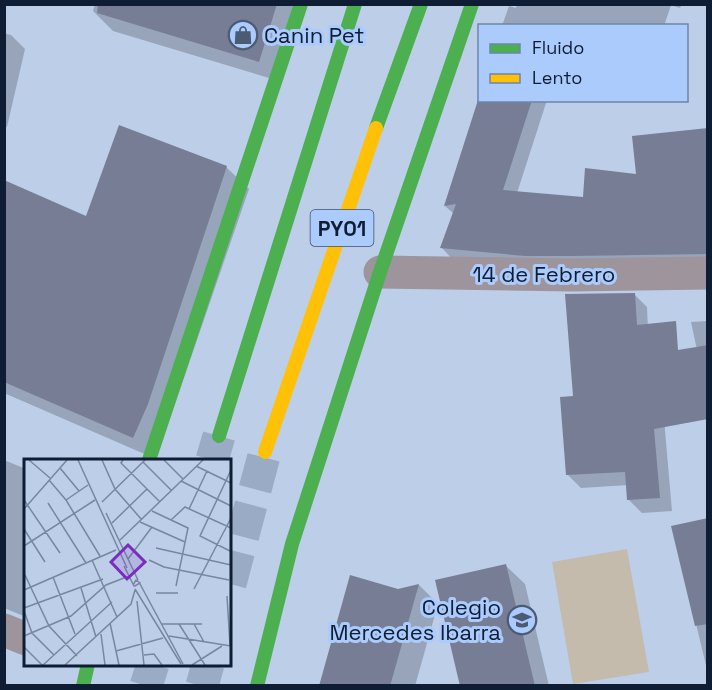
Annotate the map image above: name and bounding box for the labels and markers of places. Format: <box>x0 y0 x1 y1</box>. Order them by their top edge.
shop icon: Canin Pet <box>227 19 259 51</box>
place label: Canin Pet <box>264 21 364 49</box>
place label: Colegio Mercedes Ibarra <box>329 593 501 646</box>
school or university icon: Colegio Mercedes Ibarra <box>506 604 538 636</box>

